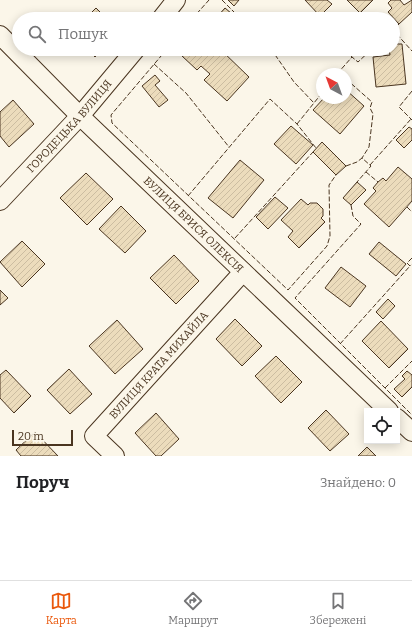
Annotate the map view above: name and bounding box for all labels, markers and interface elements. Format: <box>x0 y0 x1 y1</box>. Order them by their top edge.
search box <box>12 12 400 56</box>
icon: search <box>26 23 48 45</box>
text: Пошук <box>58 25 108 43</box>
north arrow <box>316 68 352 104</box>
street label: ГОРОДЕЦЬКА ВУЛИЦЯ <box>24 77 114 175</box>
street label: ВУЛИЦЯ БРИСЯ ОЛЕКСІЯ <box>141 174 246 275</box>
street label: ВУЛИЦЯ КРАТА МИХАЙЛА <box>107 309 211 422</box>
map controls <box>364 408 400 444</box>
button: locate <box>364 408 400 444</box>
scale bar <box>12 428 73 447</box>
text: 20 m <box>18 430 44 443</box>
text: Поруч <box>16 472 69 493</box>
text: Знайдено: 0 <box>320 475 396 490</box>
tab: Карта <box>46 590 77 627</box>
tab: Маршрут <box>168 590 218 627</box>
tab: Збережені <box>310 590 366 627</box>

